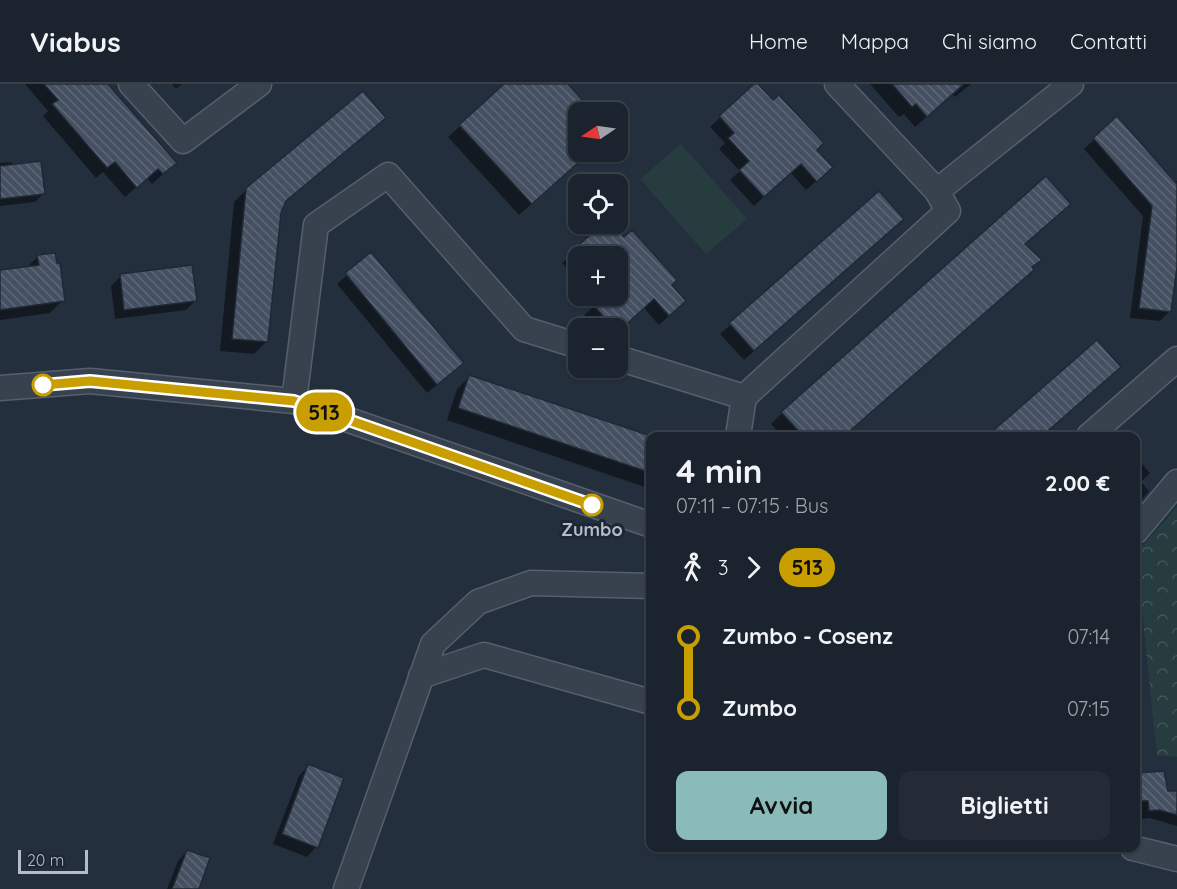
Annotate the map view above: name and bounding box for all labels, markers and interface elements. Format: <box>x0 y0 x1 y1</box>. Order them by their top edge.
text: Viabus <box>30 24 121 59</box>
text: Home <box>749 28 808 54</box>
text: Mappa <box>841 28 909 54</box>
text: Chi siamo <box>942 28 1037 54</box>
text: Contatti <box>1070 28 1147 54</box>
north arrow <box>568 102 628 162</box>
map controls <box>568 102 628 378</box>
button: locate <box>568 174 628 234</box>
button: + <box>568 246 628 306</box>
button: − <box>568 318 628 378</box>
unlabelled marker <box>32 374 54 396</box>
line badge: 513 <box>290 392 358 432</box>
text: 513 <box>308 399 340 425</box>
text: 4 min <box>676 450 763 491</box>
text: 2.00 € <box>1045 469 1110 497</box>
text: 07:11 – 07:15 · Bus <box>676 493 828 518</box>
marker: Zumbo <box>581 494 603 516</box>
place label: Zumbo <box>561 518 623 541</box>
icon: walk <box>676 551 709 584</box>
icon: forward <box>737 551 770 584</box>
text: 513 <box>791 554 823 580</box>
text: 3 <box>718 555 728 580</box>
text: Zumbo - Cosenz <box>722 622 893 650</box>
text: 07:14 <box>1068 624 1110 649</box>
text: Zumbo <box>722 694 797 722</box>
text: 07:15 <box>1067 696 1110 721</box>
button: Avvia <box>676 771 887 840</box>
button: Biglietti <box>899 771 1110 840</box>
scale bar <box>18 847 88 874</box>
text: 20 m <box>27 850 64 870</box>

